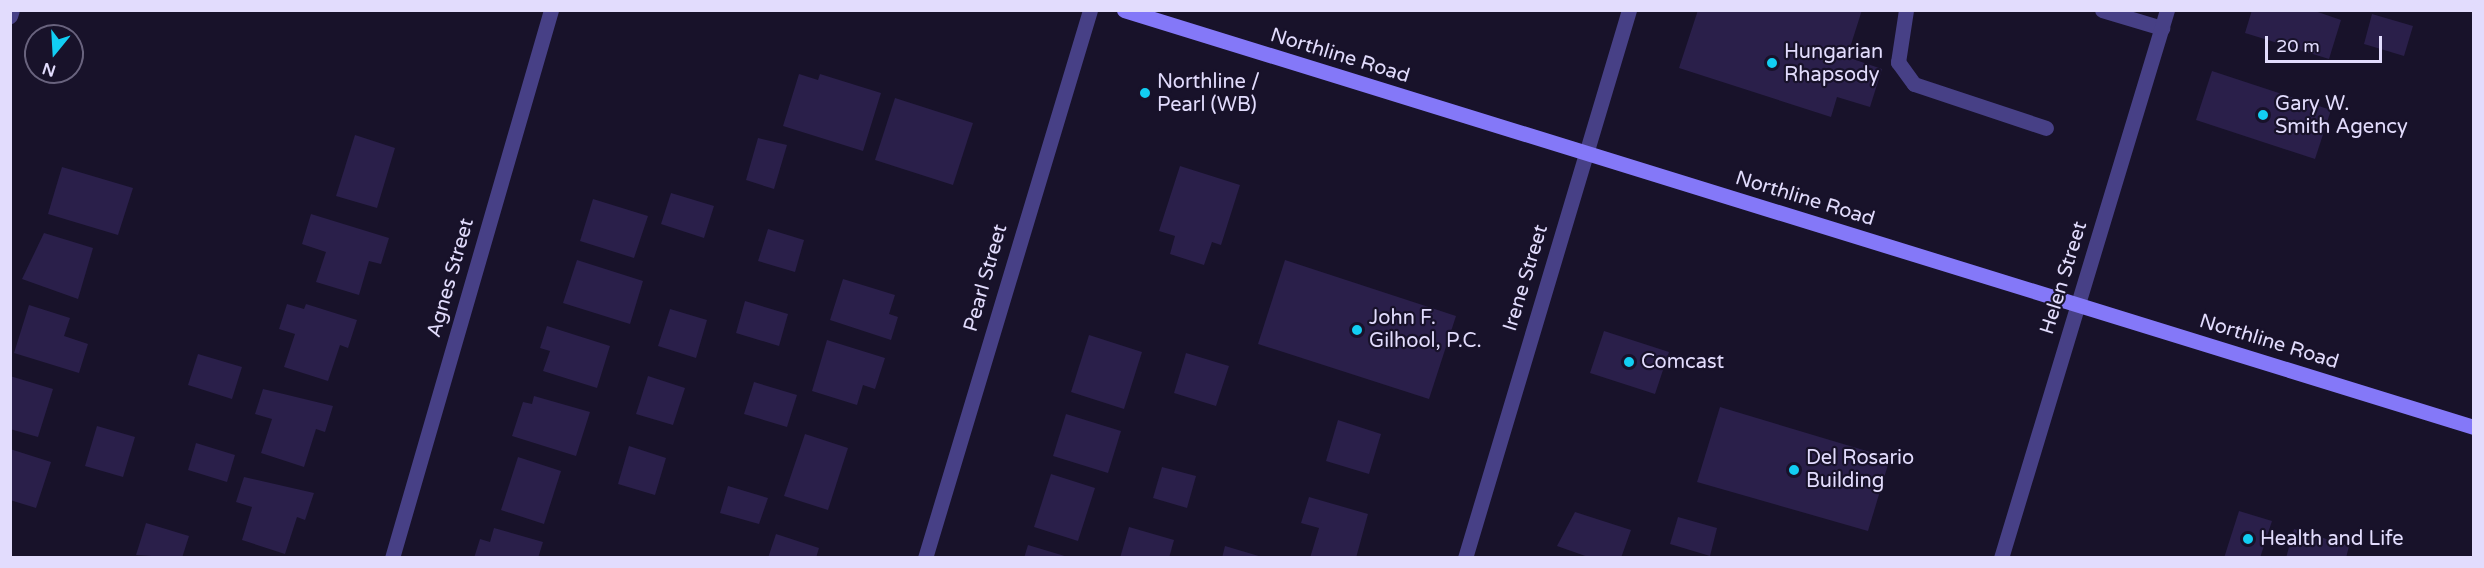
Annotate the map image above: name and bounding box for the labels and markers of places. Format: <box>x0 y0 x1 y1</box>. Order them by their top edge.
place label: Hungarian Rhapsody <box>1784 40 1883 87</box>
marker: Hungarian Rhapsody <box>1765 56 1779 70</box>
place label: Northline / Pearl (WB) <box>1157 70 1260 117</box>
marker: Northline / Pearl (WB) <box>1138 86 1152 100</box>
place label: Gary W. Smith Agency <box>2275 92 2408 139</box>
marker: Gary W. Smith Agency <box>2256 108 2270 122</box>
place label: John F. Gilhool, P.C. <box>1369 306 1482 353</box>
marker: John F. Gilhool, P.C. <box>1350 323 1364 337</box>
place label: Comcast <box>1641 350 1724 374</box>
marker: Comcast <box>1622 355 1636 369</box>
place label: Del Rosario Building <box>1806 446 1914 493</box>
marker: Del Rosario Building <box>1787 463 1801 477</box>
place label: Health and Life <box>2260 527 2403 551</box>
marker: Health and Life <box>2241 532 2255 546</box>

